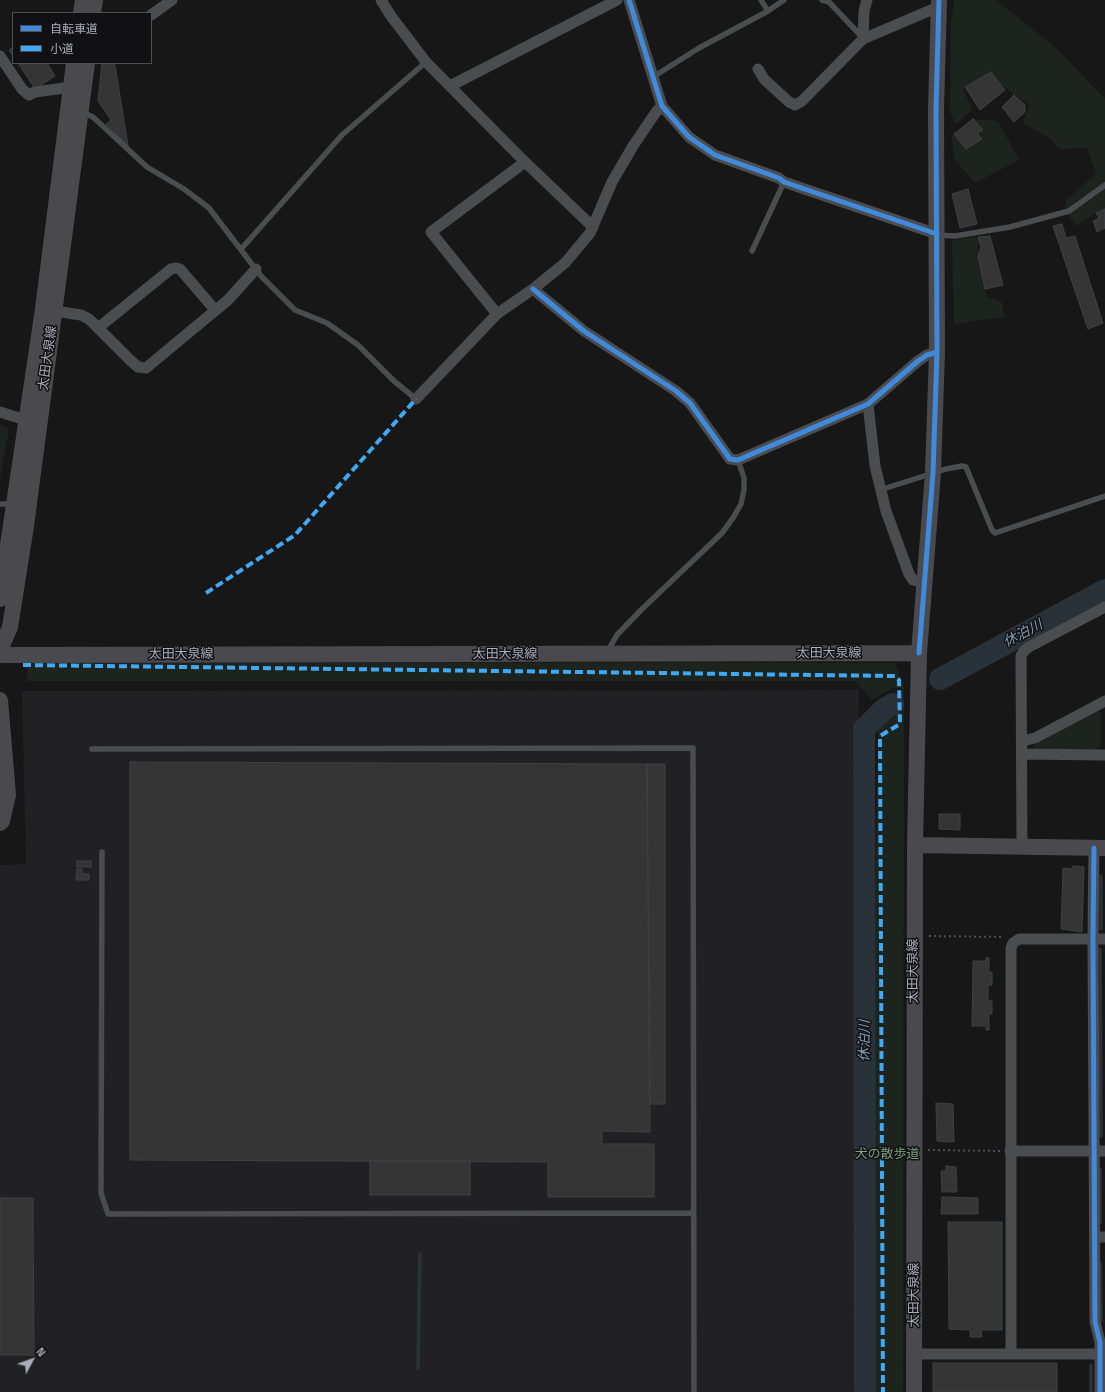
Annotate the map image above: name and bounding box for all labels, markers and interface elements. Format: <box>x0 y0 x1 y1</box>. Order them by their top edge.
legend <box>12 12 152 64</box>
text: 自転車道 <box>50 21 98 37</box>
text: 小道 <box>50 41 74 57</box>
street label: 太田大泉線 <box>36 325 60 391</box>
water label: 休泊川 <box>1001 617 1045 651</box>
street label: 太田大泉線 <box>797 645 861 661</box>
street label: 太田大泉線 <box>149 646 213 662</box>
street label: 太田大泉線 <box>473 646 537 662</box>
street label: 太田大泉線 <box>905 939 921 1003</box>
water label: 休泊川 <box>857 1020 873 1062</box>
park label: 犬の散歩道 <box>855 1146 919 1162</box>
street label: 太田大泉線 <box>906 1263 922 1327</box>
north arrow <box>12 1340 52 1380</box>
text: N <box>33 1345 49 1360</box>

